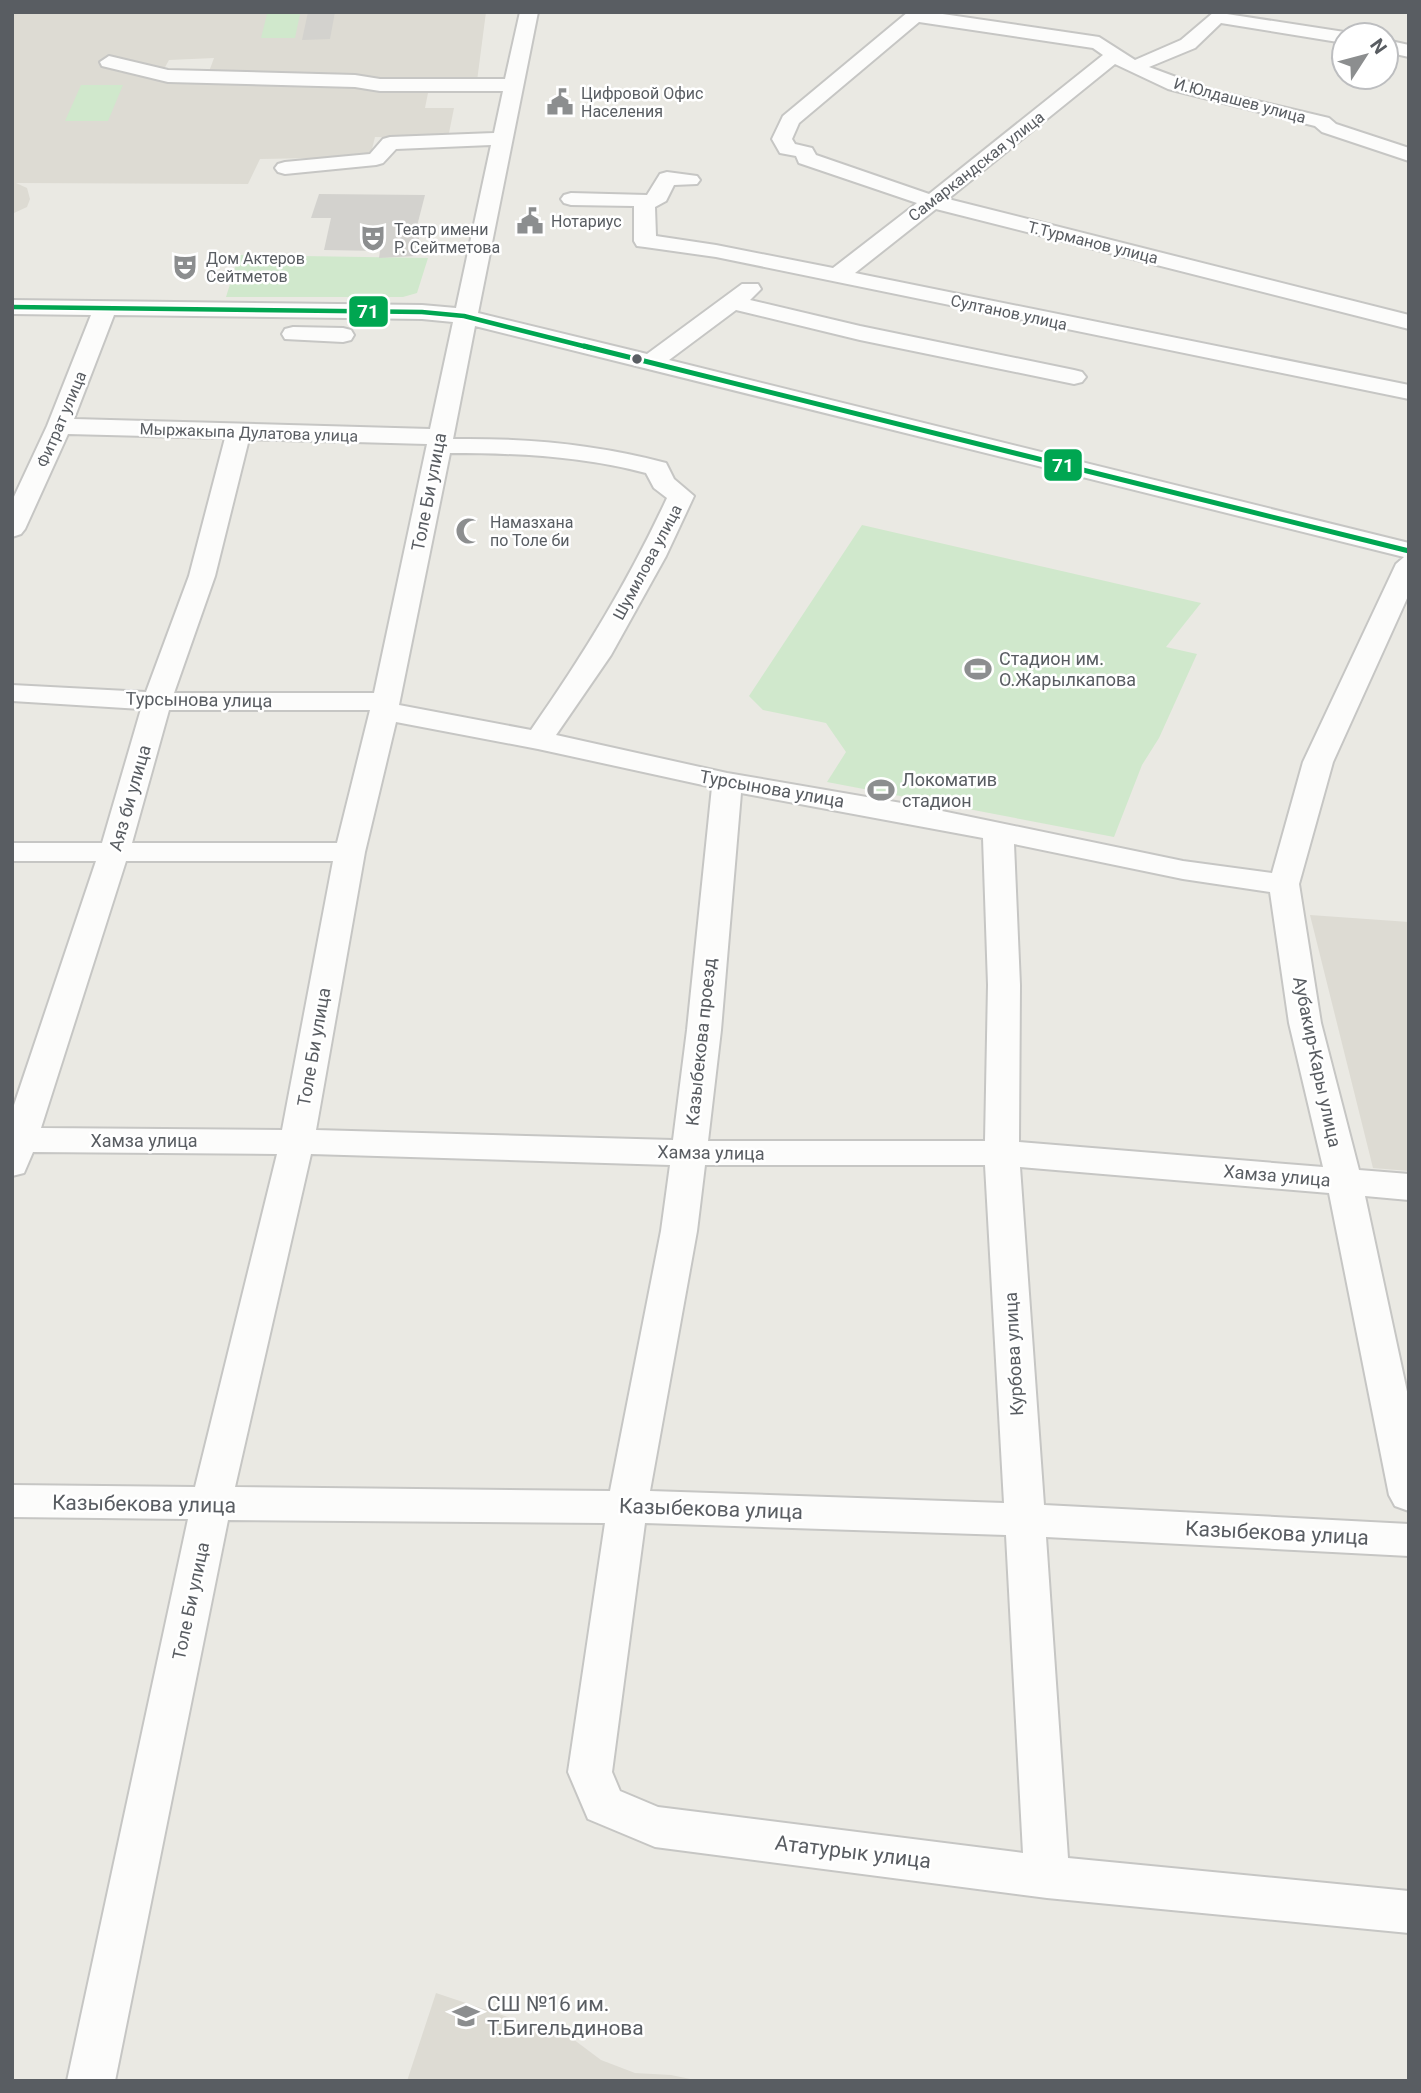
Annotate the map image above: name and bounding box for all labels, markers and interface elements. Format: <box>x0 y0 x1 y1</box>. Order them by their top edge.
north arrow <box>1330 21 1400 91</box>
text: N <box>1365 34 1392 58</box>
street label: И.Юлдашев улица <box>1172 74 1308 127</box>
place label: Цифровой Офис Населения <box>581 84 703 121</box>
public building icon: Цифровой Офис Населения <box>545 87 575 117</box>
street label: Самаркандская улица <box>905 107 1048 225</box>
public building icon: Нотариус <box>515 206 545 236</box>
place label: Нотариус <box>551 212 622 231</box>
street label: Т.Турманов улица <box>1026 217 1160 268</box>
place label: Театр имени Р. Сейтметова <box>394 220 500 257</box>
theatre icon: Театр имени Р. Сейтметова <box>358 223 388 253</box>
place label: Дом Актеров Сейтметов <box>206 249 305 286</box>
theatre icon: Дом Актеров Сейтметов <box>170 252 200 282</box>
street label: Султанов улица <box>949 291 1069 334</box>
line badge: 71 <box>348 295 389 328</box>
text: 71 <box>357 300 379 323</box>
unlabelled marker <box>630 352 644 366</box>
street label: Фитрат улица <box>33 368 90 470</box>
street label: Мыржакыпа Дулатова улица <box>139 419 359 446</box>
street label: Толе Би улица <box>407 431 450 553</box>
line badge: 71 <box>1043 448 1083 482</box>
text: 71 <box>1052 454 1074 477</box>
street label: Шумилова улица <box>609 501 686 623</box>
place label: Намазхана по Толе би <box>490 513 573 550</box>
mosque icon: Намазхана по Толе би <box>454 516 484 546</box>
place label: Стадион им. О.Жарылкапова <box>999 648 1136 690</box>
sports icon: Стадион им. О.Жарылкапова <box>963 654 993 684</box>
street label: Турсынова улица <box>125 688 273 711</box>
street label: Аяз би улица <box>104 742 155 853</box>
street label: Турсынова улица <box>698 765 846 812</box>
place label: Локоматив стадион <box>902 769 997 811</box>
sports icon: Локоматив стадион <box>866 775 896 805</box>
street label: Казыбекова проезд <box>681 957 720 1127</box>
street label: Аубакир-Кары улица <box>1289 975 1346 1149</box>
street label: Толе Би улица <box>293 986 334 1108</box>
street label: Хамза улица <box>90 1130 198 1151</box>
street label: Хамза улица <box>657 1141 765 1164</box>
street label: Хамза улица <box>1223 1160 1331 1191</box>
street label: Курбова улица <box>1000 1292 1027 1417</box>
street label: Казыбекова улица <box>52 1490 236 1518</box>
street label: Казыбекова улица <box>619 1494 803 1524</box>
street label: Казыбекова улица <box>1184 1516 1370 1550</box>
street label: Толе Би улица <box>168 1540 213 1662</box>
street label: Ататурык улица <box>774 1831 932 1873</box>
place label: СШ №16 им. Т.Бигельдинова <box>487 1992 644 2040</box>
school or university icon: СШ №16 им. Т.Бигельдинова <box>451 2001 481 2031</box>

